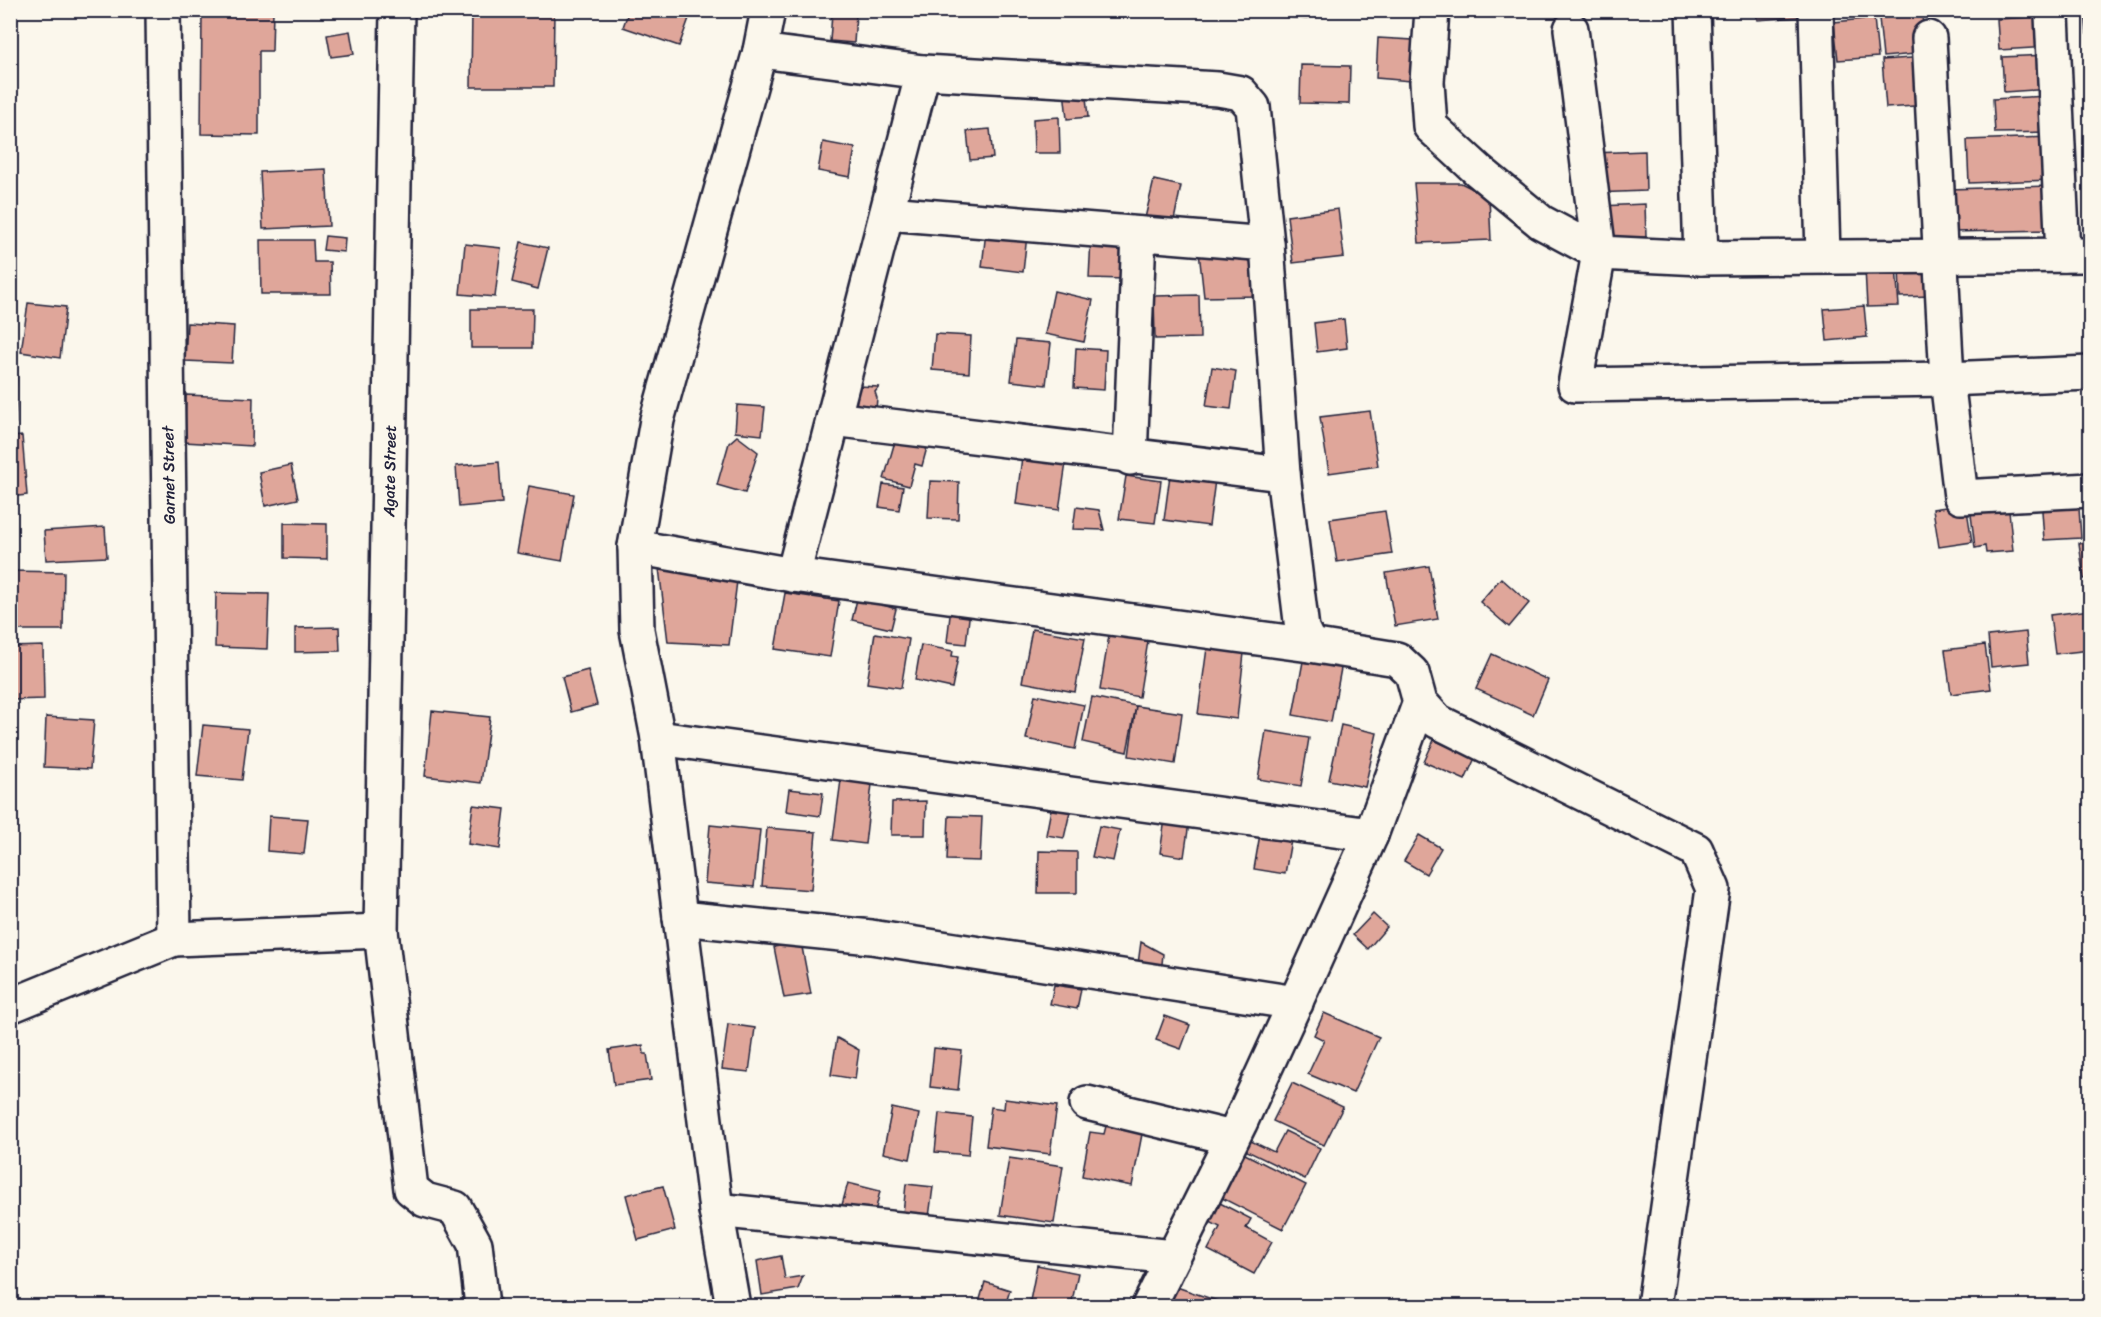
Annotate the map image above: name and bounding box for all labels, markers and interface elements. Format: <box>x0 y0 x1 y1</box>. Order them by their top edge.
street label: Garnet Street <box>153 425 184 524</box>
street label: Agate Street <box>374 425 405 518</box>

